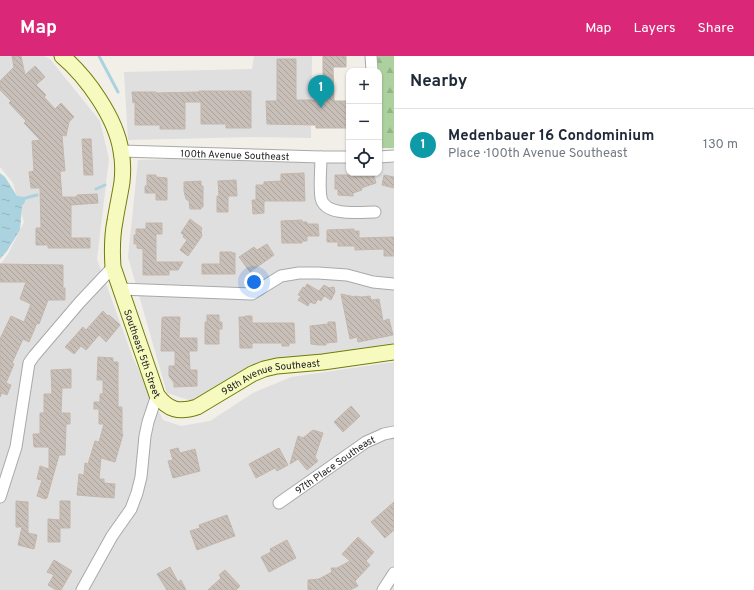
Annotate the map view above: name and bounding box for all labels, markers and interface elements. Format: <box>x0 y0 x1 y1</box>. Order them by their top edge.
text: Map <box>20 16 57 40</box>
text: Map <box>585 20 611 37</box>
text: Layers <box>633 20 675 37</box>
text: Share <box>697 20 734 37</box>
map controls <box>346 68 382 176</box>
button: + <box>346 68 382 104</box>
text: Nearby <box>410 71 467 93</box>
pin: 1 <box>308 75 334 108</box>
button: − <box>346 104 382 140</box>
text: Medenbauer 16 Condominium <box>448 127 654 146</box>
text: 1 <box>420 137 426 153</box>
text: 130 m <box>703 137 738 153</box>
button: locate <box>346 140 382 176</box>
text: Place · 100th Avenue Southeast <box>448 146 628 162</box>
street label: 100th Avenue Southeast <box>180 148 290 164</box>
your location <box>244 272 264 292</box>
street label: Southeast 5th Street <box>120 308 163 402</box>
street label: 98th Avenue Southeast <box>219 357 321 399</box>
street label: 97th Place Southeast <box>293 434 378 498</box>

